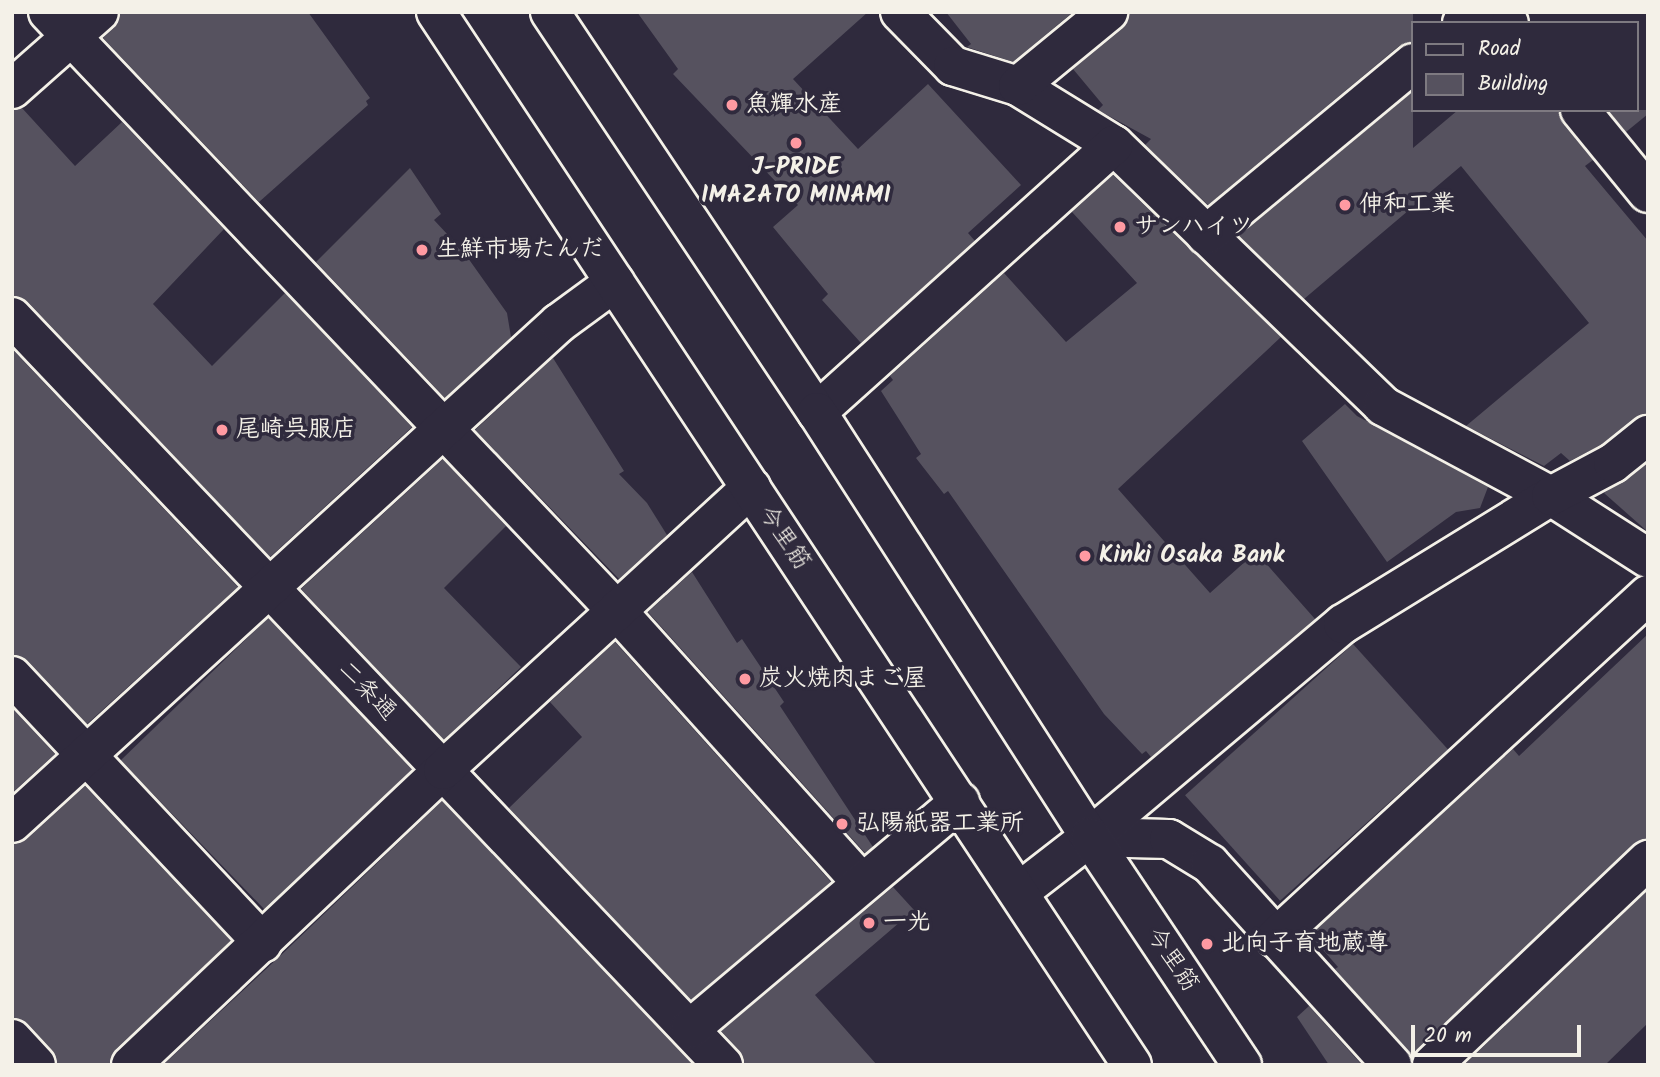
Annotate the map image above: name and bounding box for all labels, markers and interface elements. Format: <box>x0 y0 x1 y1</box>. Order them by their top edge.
legend <box>1412 21 1639 112</box>
text: Road <box>1478 33 1520 66</box>
text: Building <box>1478 68 1548 101</box>
place label: 魚輝水産 <box>746 91 842 119</box>
marker: 魚輝水産 <box>724 97 740 113</box>
marker: J-PRIDE IMAZATO MINAMI <box>788 135 804 151</box>
place label: J-PRIDE IMAZATO MINAMI <box>701 154 891 210</box>
place label: 伸和工業 <box>1359 191 1455 219</box>
marker: 伸和工業 <box>1337 197 1353 213</box>
place label: サンハイツ <box>1134 213 1254 241</box>
marker: サンハイツ <box>1112 219 1128 235</box>
place label: 生鮮市場たんだ <box>436 236 604 264</box>
marker: 生鮮市場たんだ <box>414 242 430 258</box>
place label: 尾崎呉服店 <box>236 416 356 444</box>
marker: 尾崎呉服店 <box>214 422 230 438</box>
street label: 今里筋 <box>752 500 816 576</box>
place label: Kinki Osaka Bank <box>1099 542 1284 570</box>
marker: Kinki Osaka Bank <box>1077 548 1093 564</box>
street label: 二条通 <box>332 655 402 727</box>
place label: 炭火焼肉まご屋 <box>759 665 927 693</box>
marker: 炭火焼肉まご屋 <box>737 671 753 687</box>
place label: 弘陽紙器工業所 <box>856 810 1024 838</box>
marker: 弘陽紙器工業所 <box>834 816 850 832</box>
place label: 一光 <box>883 909 931 937</box>
marker: 一光 <box>861 915 877 931</box>
street label: 今里筋 <box>1140 922 1204 998</box>
place label: 北向子育地蔵尊 <box>1221 930 1389 958</box>
marker: 北向子育地蔵尊 <box>1199 936 1215 952</box>
scale bar <box>1415 1010 1585 1054</box>
text: 20 m <box>1424 1020 1472 1053</box>

